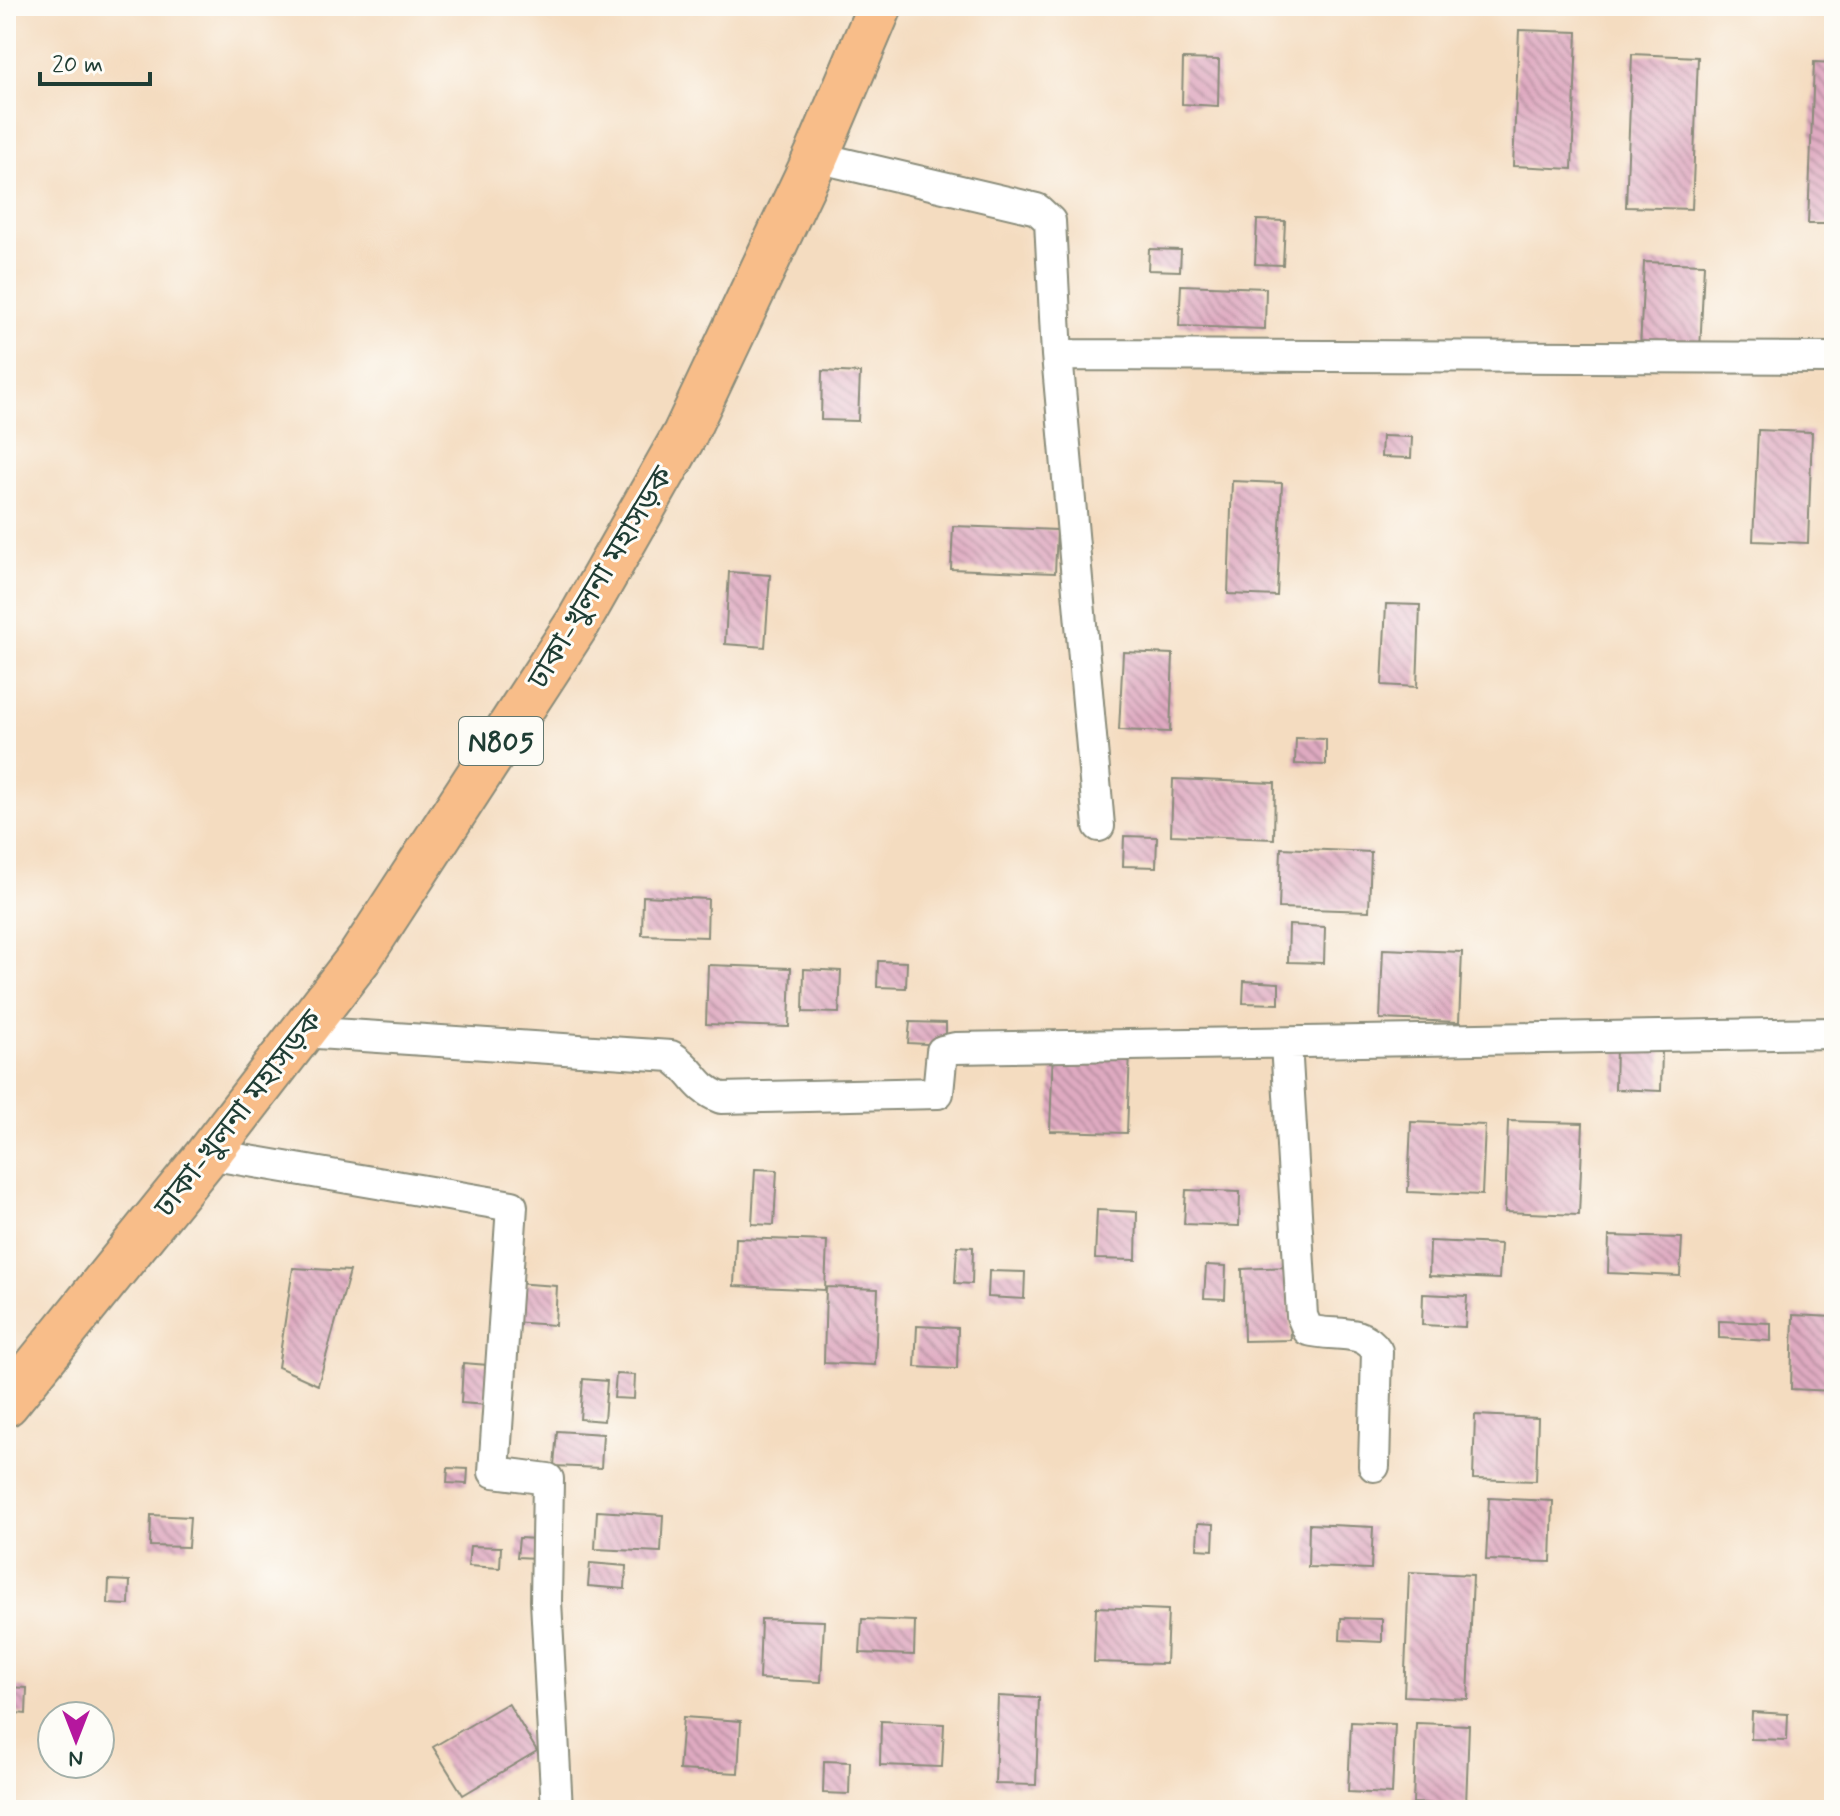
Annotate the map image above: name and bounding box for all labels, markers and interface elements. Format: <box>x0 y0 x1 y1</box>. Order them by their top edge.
scale bar <box>40 36 150 86</box>
text: 20 m <box>52 50 103 81</box>
street label: ঢাকা-খুলনা মহাসড়ক <box>519 459 683 697</box>
road number: N805 <box>459 717 543 765</box>
street label: ঢাকা-খুলনা মহাসড়ক <box>145 1002 333 1226</box>
north arrow <box>36 1700 116 1780</box>
text: N <box>69 1744 83 1772</box>

